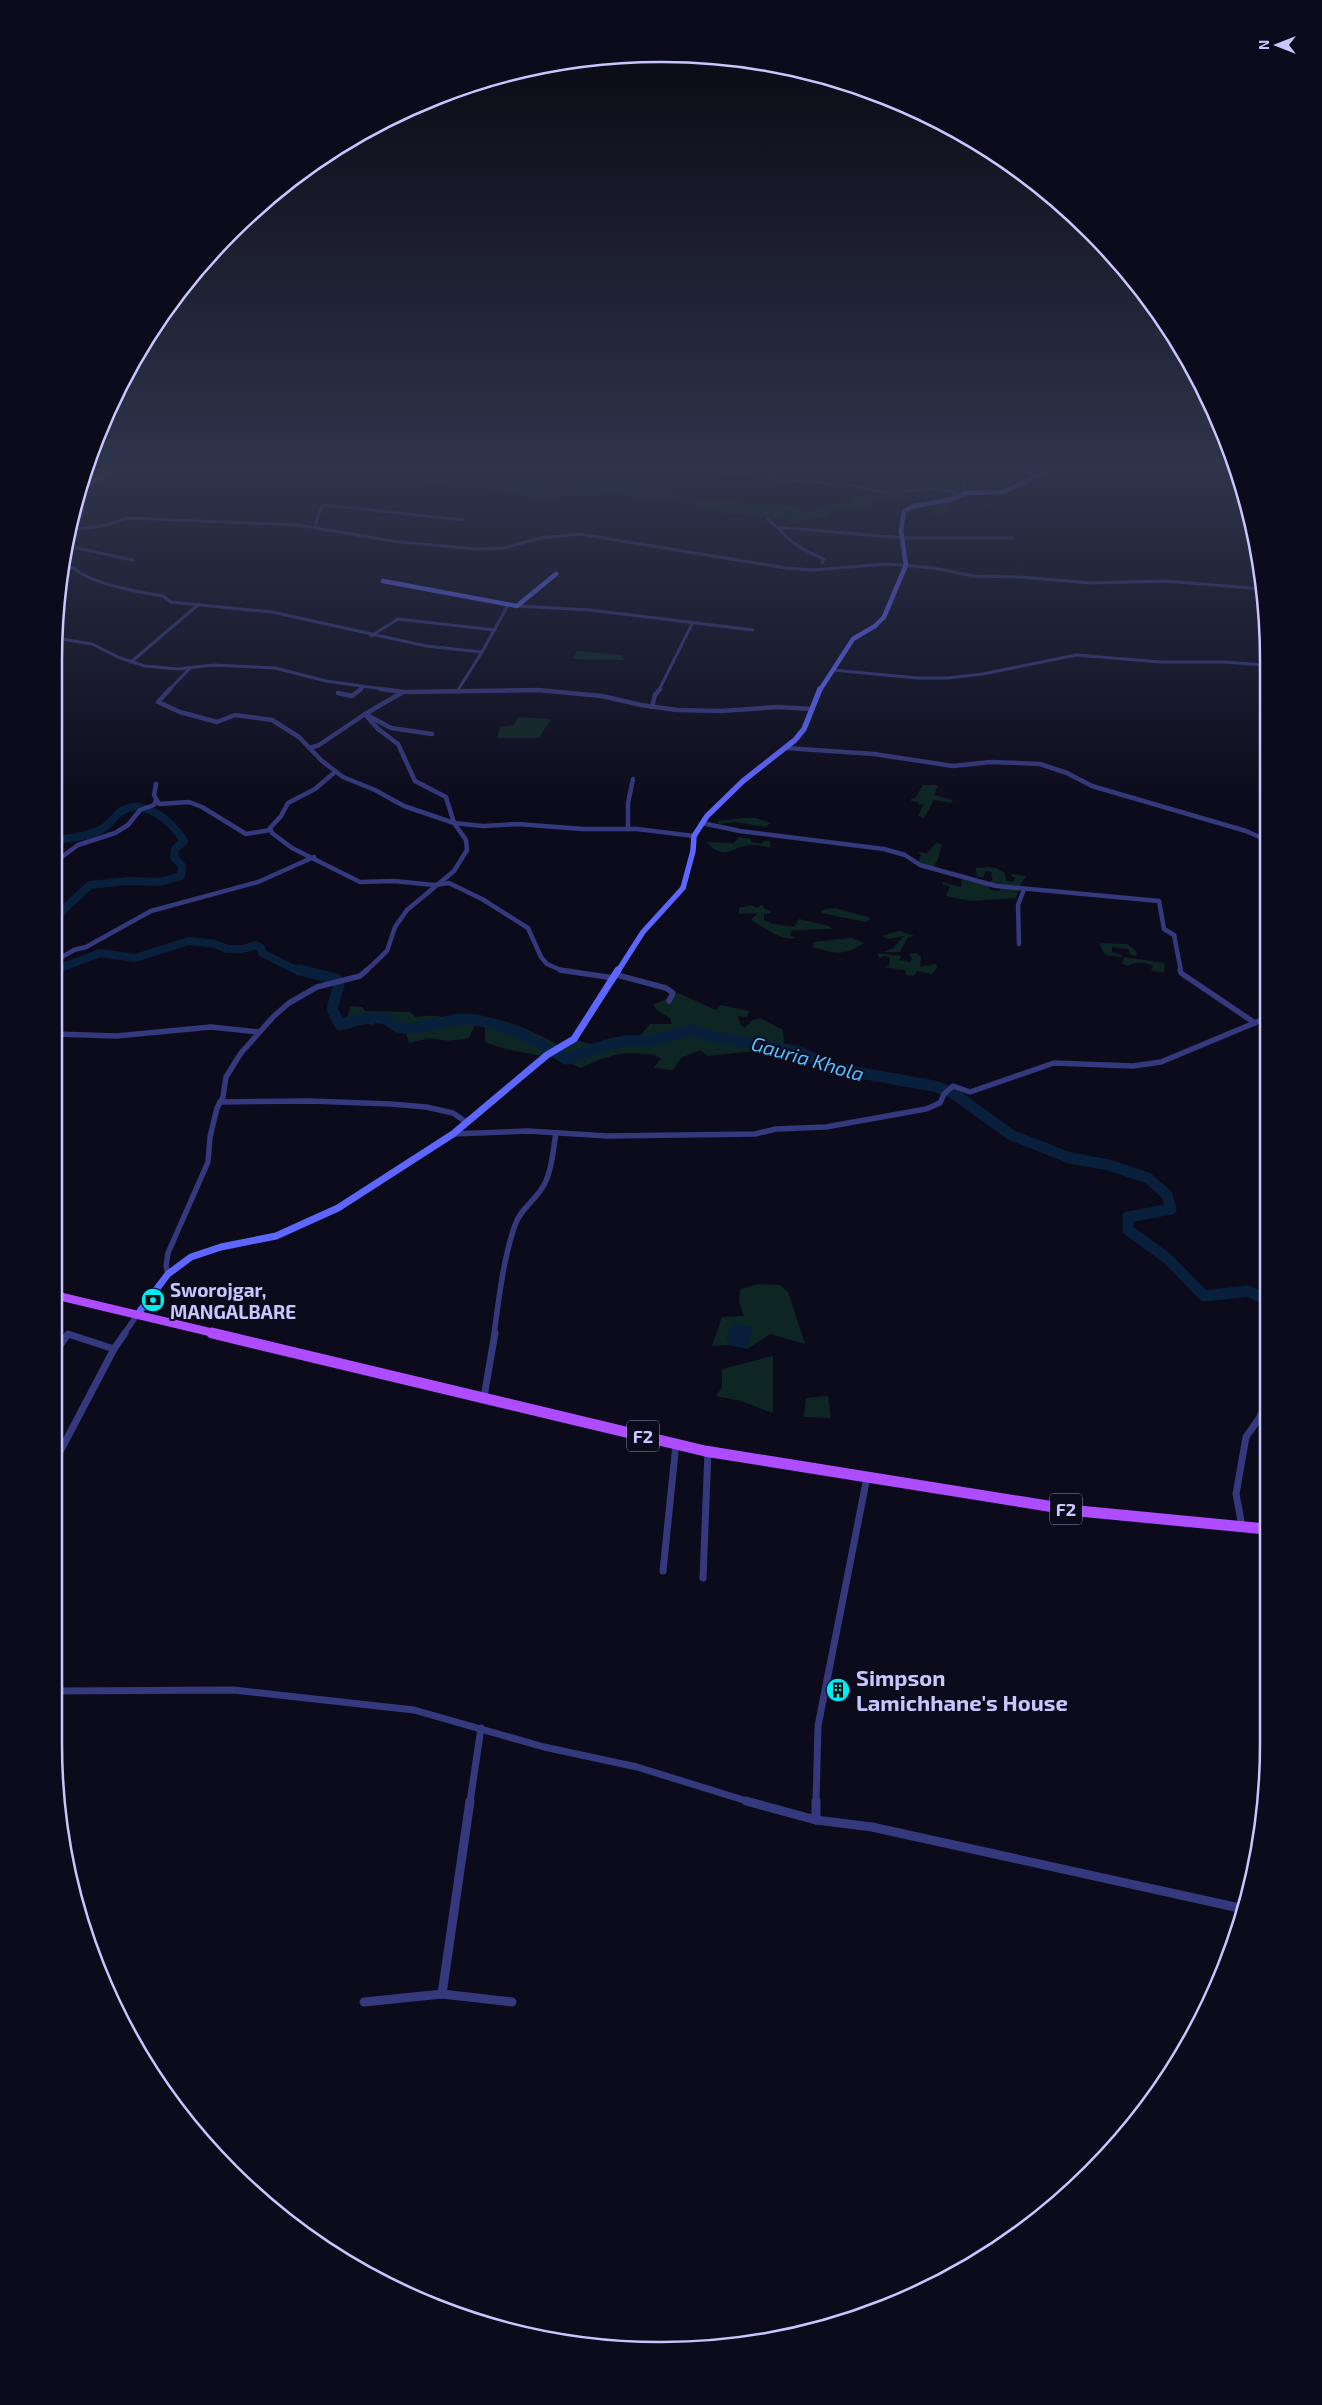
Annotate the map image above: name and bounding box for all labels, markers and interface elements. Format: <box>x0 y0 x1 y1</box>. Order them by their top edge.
north arrow <box>1252 20 1302 70</box>
text: N <box>1255 40 1272 50</box>
water label: Gauria Khola <box>749 1030 867 1086</box>
place label: Sworojgar, MANGALBARE <box>170 1278 296 1323</box>
bank icon: Sworojgar, MANGALBARE <box>140 1287 166 1313</box>
road number: F2 <box>627 1420 659 1452</box>
road number: F2 <box>1050 1494 1082 1525</box>
place label: Simpson Lamichhane's House <box>856 1664 1068 1715</box>
building icon: Simpson Lamichhane's House <box>825 1677 851 1703</box>

